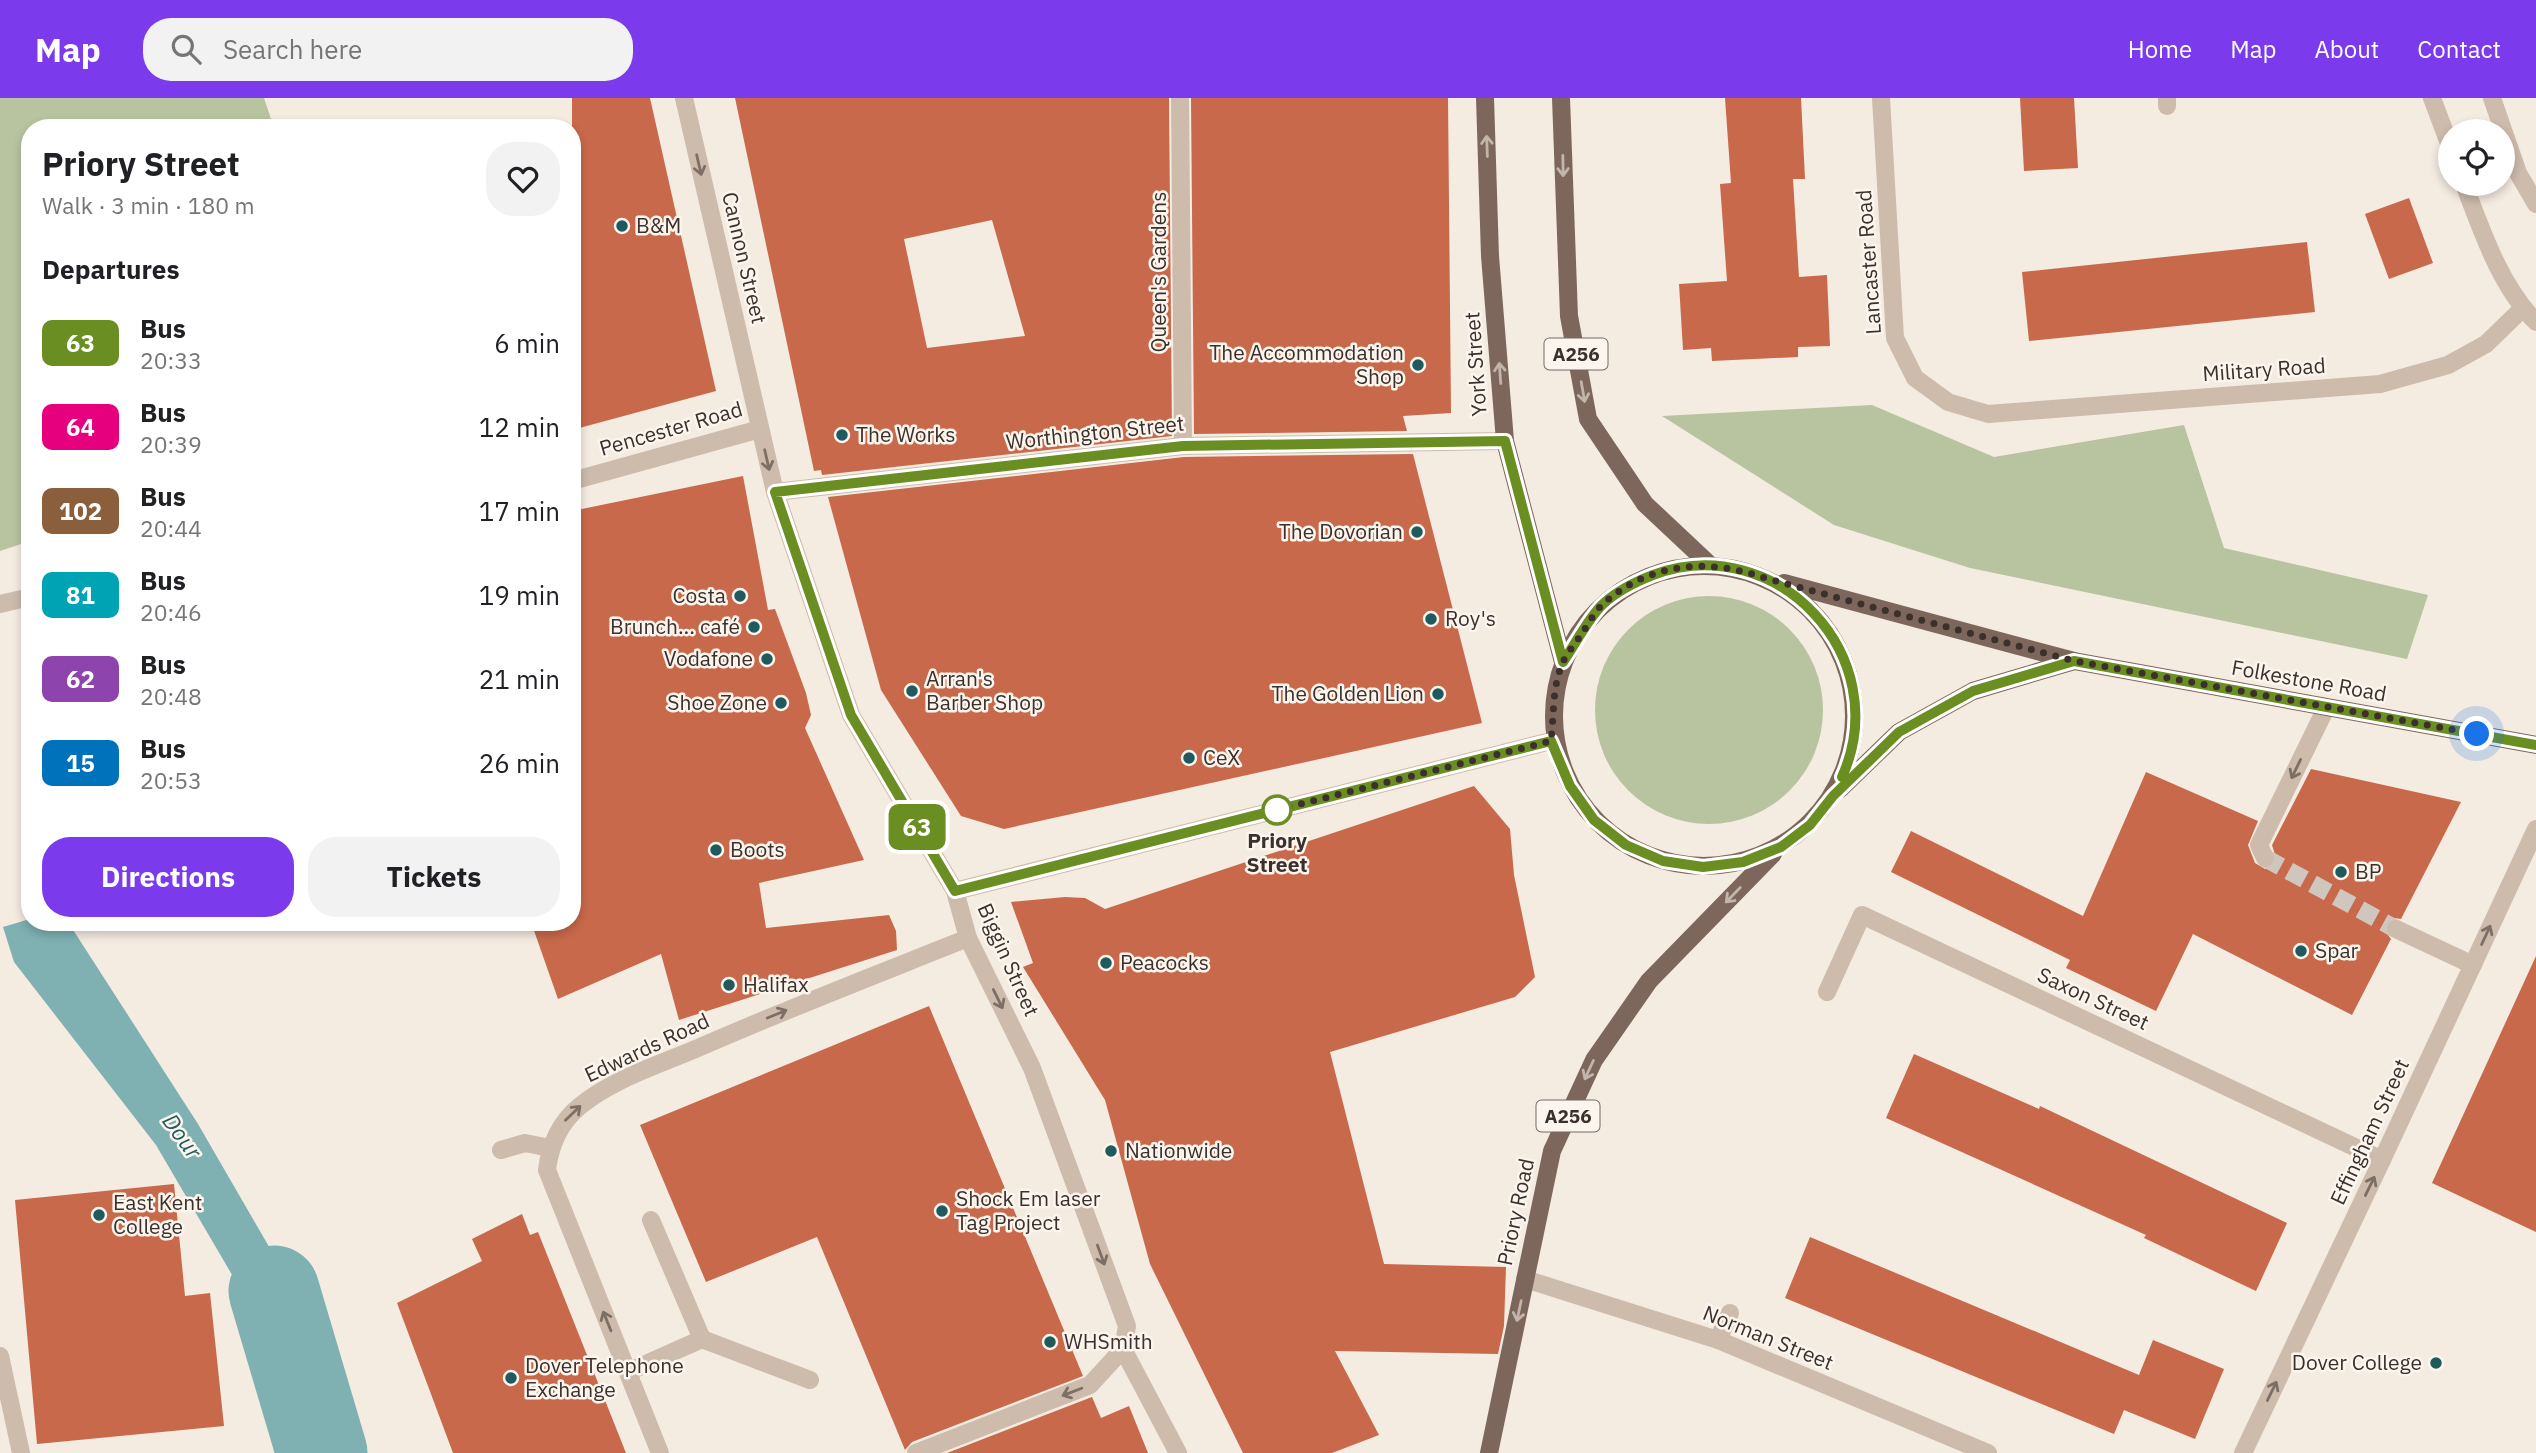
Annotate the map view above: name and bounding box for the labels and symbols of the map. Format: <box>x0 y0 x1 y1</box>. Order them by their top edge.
one-way arrow <box>1480 134 1494 157</box>
one-way arrow <box>694 153 707 175</box>
one-way arrow <box>1556 154 1570 177</box>
street label: Cannon Street <box>716 189 774 326</box>
street label: Lancaster Road <box>1849 189 1887 336</box>
street label: Queen's Gardens <box>1144 192 1172 353</box>
place label: B&M <box>636 211 681 239</box>
marker: B&M <box>614 218 630 234</box>
street label: York Street <box>1457 311 1493 417</box>
place label: The Accommodation Shop <box>1209 338 1404 390</box>
road number: A256 <box>1544 338 1608 370</box>
street label: Military Road <box>2201 351 2326 387</box>
marker: The Accommodation Shop <box>1410 357 1426 373</box>
one-way arrow <box>1493 362 1506 385</box>
one-way arrow <box>1577 380 1590 403</box>
street label: Pencester Road <box>596 394 746 462</box>
street label: Worthington Street <box>1004 409 1185 455</box>
place label: The Works <box>856 420 955 448</box>
marker: The Works <box>834 427 850 443</box>
one-way arrow <box>761 448 775 471</box>
place label: The Dovorian <box>1279 517 1403 545</box>
marker: The Dovorian <box>1409 524 1425 540</box>
place label: Costa <box>673 581 726 609</box>
marker: Costa <box>732 588 748 604</box>
place label: Roy's <box>1445 604 1496 632</box>
marker: Roy's <box>1423 611 1439 627</box>
place label: Brunch... café <box>610 612 740 640</box>
marker: Brunch... café <box>746 619 762 635</box>
place label: Vodafone <box>664 644 753 672</box>
marker: Vodafone <box>759 651 775 667</box>
street label: Folkestone Road <box>2230 653 2389 707</box>
place label: Arran's Barber Shop <box>926 664 1043 716</box>
place label: The Golden Lion <box>1271 679 1424 707</box>
marker: Arran's Barber Shop <box>904 683 920 699</box>
marker: The Golden Lion <box>1430 686 1446 702</box>
place label: Shoe Zone <box>667 688 767 716</box>
marker: Shoe Zone <box>773 695 789 711</box>
your location <box>2459 716 2494 751</box>
place label: CeX <box>1203 743 1240 771</box>
marker: CeX <box>1181 750 1197 766</box>
one-way arrow <box>2289 758 2302 779</box>
marker: Priory Street <box>1262 795 1292 825</box>
line badge: 63 <box>886 804 948 850</box>
place label: Priory Street <box>1246 826 1308 878</box>
place label: Boots <box>730 835 785 863</box>
marker: Boots <box>708 842 724 858</box>
place label: BP <box>2355 857 2381 885</box>
marker: BP <box>2333 864 2349 880</box>
one-way arrow <box>1725 887 1742 904</box>
street label: Biggin Street <box>972 899 1046 1021</box>
one-way arrow <box>2480 925 2494 946</box>
place label: Spar <box>2315 936 2359 964</box>
marker: Spar <box>2293 943 2309 959</box>
place label: Peacocks <box>1120 948 1209 976</box>
marker: Peacocks <box>1098 955 1114 971</box>
street label: Saxon Street <box>2033 960 2154 1036</box>
place label: Halifax <box>743 970 809 998</box>
marker: Halifax <box>721 977 737 993</box>
one-way arrow <box>992 988 1006 1009</box>
street label: Edwards Road <box>580 1006 713 1088</box>
one-way arrow <box>766 1007 787 1020</box>
street label: Effingham Street <box>2323 1054 2415 1209</box>
one-way arrow <box>1582 1059 1595 1080</box>
road number: A256 <box>1536 1100 1600 1132</box>
one-way arrow <box>565 1105 582 1122</box>
water label: Dour <box>156 1107 210 1165</box>
place label: Nationwide <box>1125 1136 1232 1164</box>
marker: Nationwide <box>1103 1143 1119 1159</box>
street label: Priory Road <box>1490 1156 1540 1268</box>
one-way arrow <box>2364 1176 2377 1197</box>
place label: Shock Em laser Tag Project <box>956 1184 1101 1236</box>
place label: East Kent College <box>113 1188 202 1240</box>
marker: Shock Em laser Tag Project <box>934 1203 950 1219</box>
marker: East Kent College <box>91 1207 107 1223</box>
one-way arrow <box>1096 1244 1108 1266</box>
street label: Norman Street <box>1699 1298 1838 1376</box>
one-way arrow <box>1511 1299 1525 1322</box>
one-way arrow <box>600 1311 613 1333</box>
place label: WHSmith <box>1064 1327 1153 1355</box>
marker: WHSmith <box>1042 1334 1058 1350</box>
place label: Dover College <box>2292 1348 2422 1376</box>
place label: Dover Telephone Exchange <box>525 1351 684 1403</box>
marker: Dover College <box>2428 1355 2444 1371</box>
marker: Dover Telephone Exchange <box>503 1370 519 1386</box>
one-way arrow <box>2266 1381 2279 1402</box>
one-way arrow <box>1062 1386 1083 1399</box>

